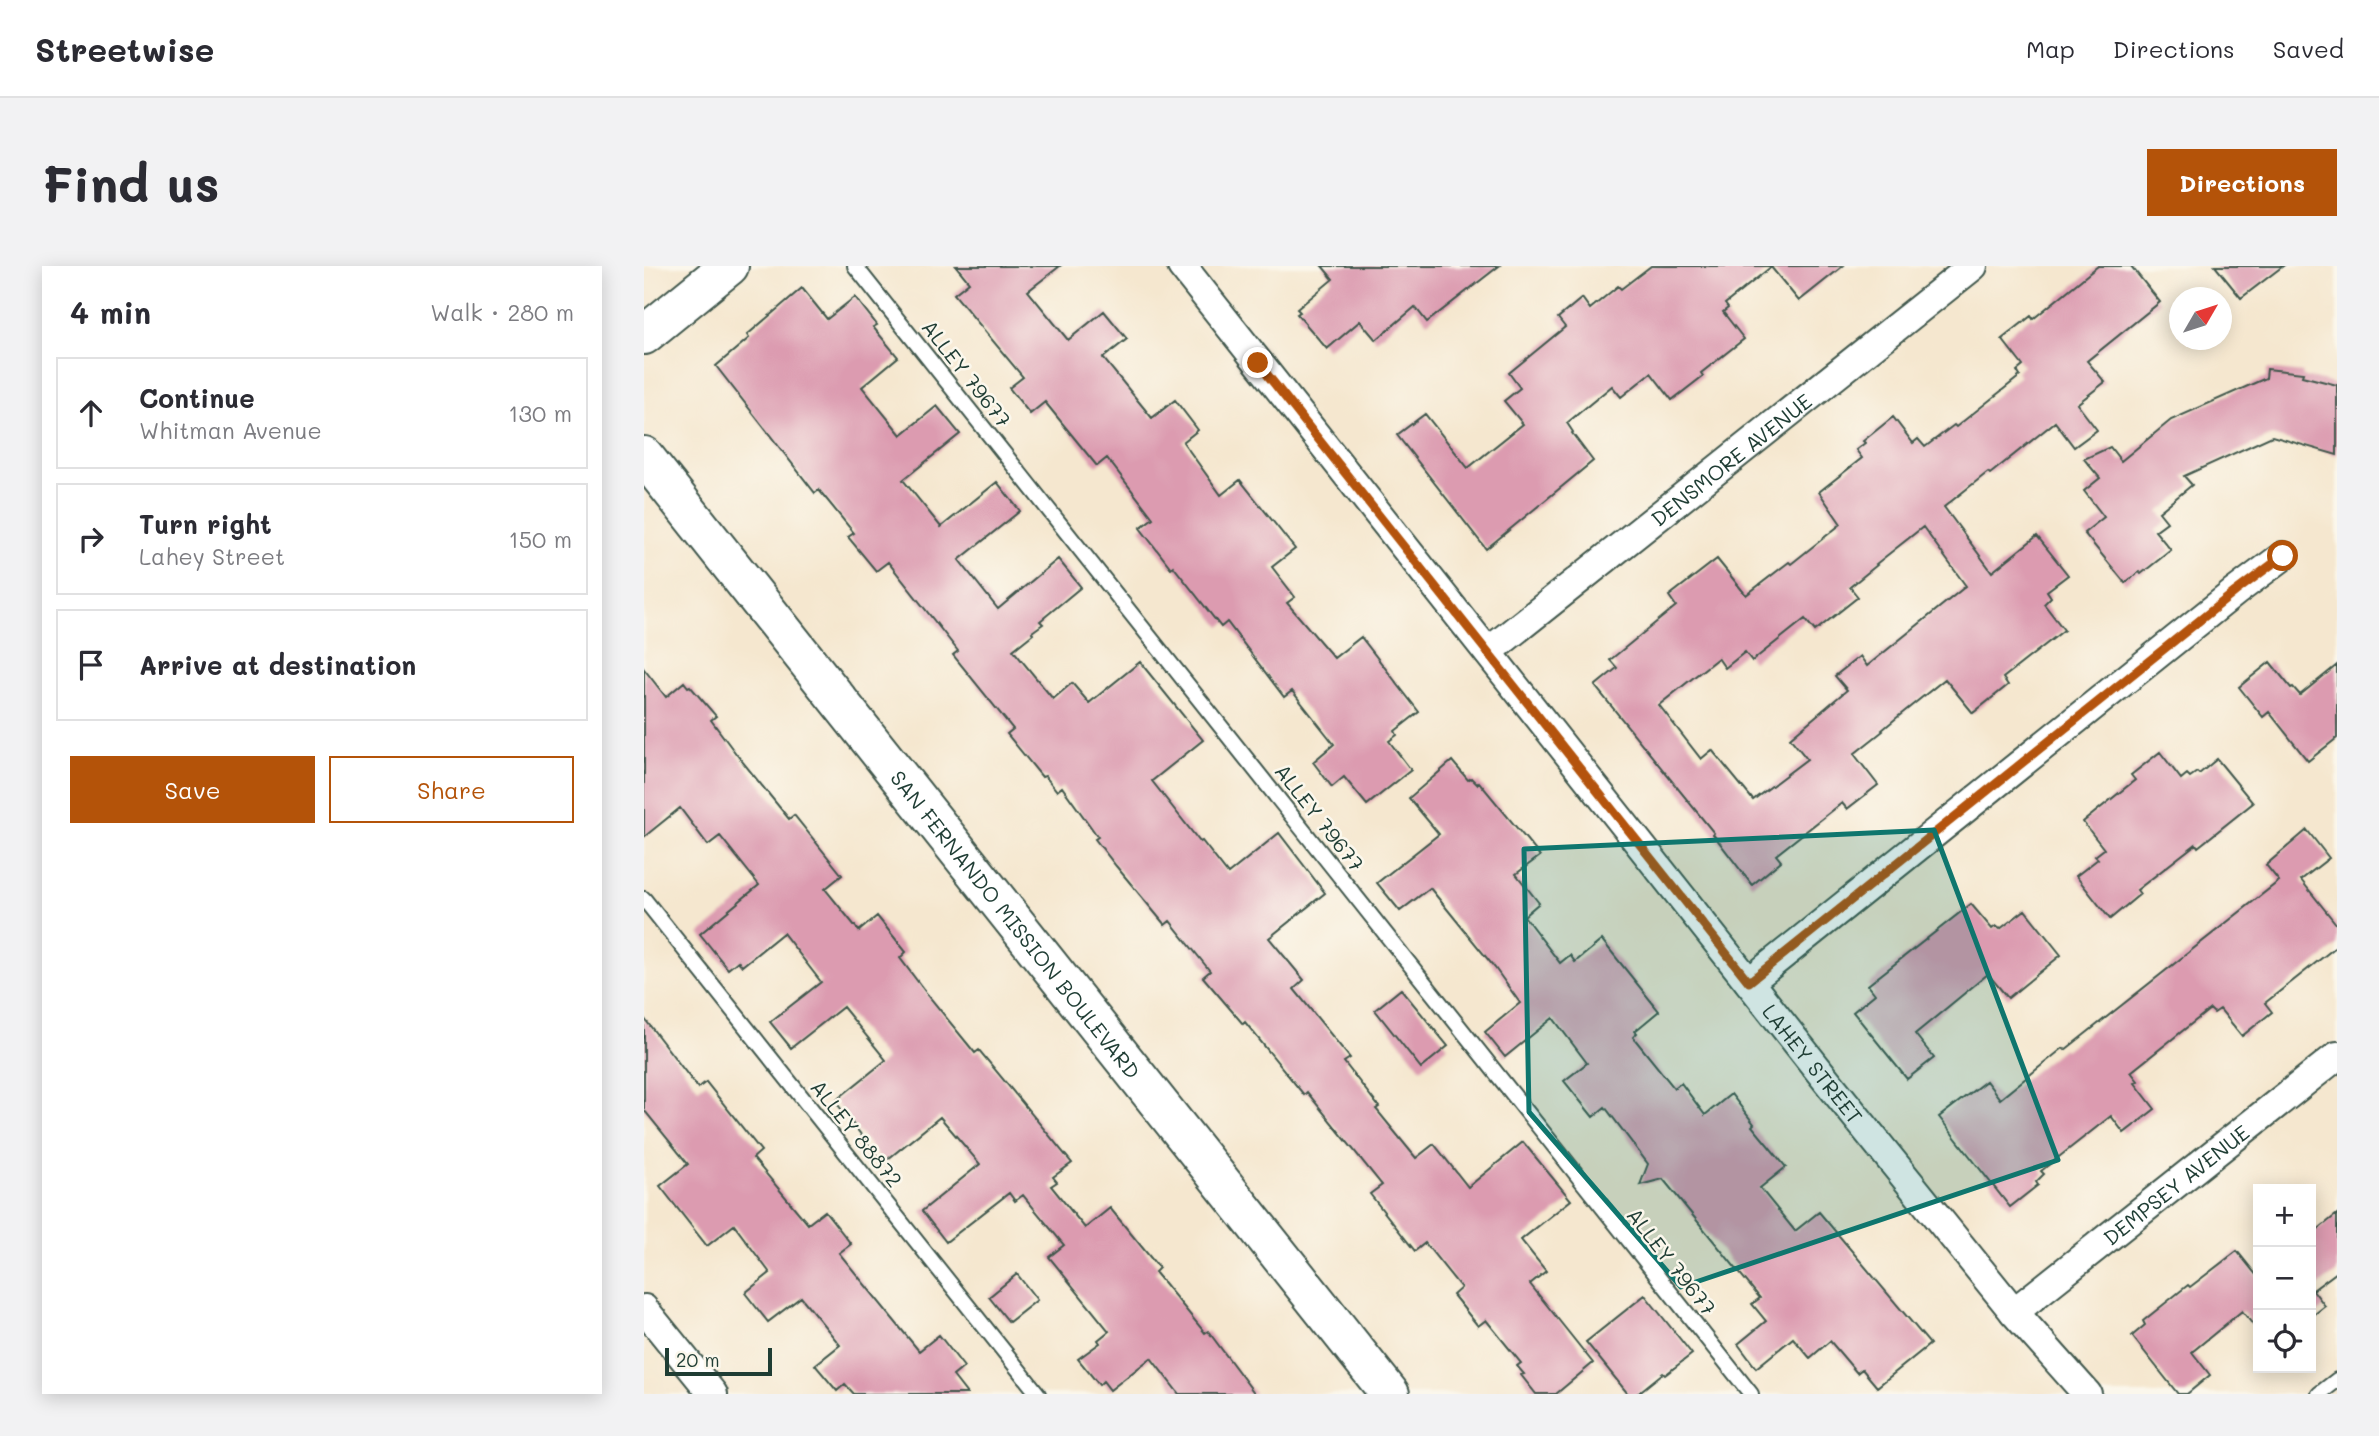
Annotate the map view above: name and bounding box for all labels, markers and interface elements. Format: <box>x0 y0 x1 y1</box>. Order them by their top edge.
text: Streetwise <box>35 27 214 70</box>
text: Map <box>2026 33 2075 64</box>
text: Directions <box>2113 33 2235 64</box>
text: Saved <box>2273 33 2344 64</box>
button: Directions <box>2147 149 2337 216</box>
text: Find us <box>42 151 220 214</box>
north arrow <box>2169 287 2232 350</box>
text: 4 min <box>70 292 151 332</box>
text: Walk · 280 m <box>430 297 574 327</box>
street label: ALLEY 79677 <box>917 314 1017 432</box>
route end <box>1242 347 1273 378</box>
text: Continue <box>139 381 255 415</box>
street label: DENSMORE AVENUE <box>1645 387 1816 531</box>
icon: ahead <box>72 394 110 432</box>
text: 130 m <box>508 398 572 428</box>
text: Whitman Avenue <box>139 415 322 445</box>
text: Turn right <box>139 507 272 541</box>
icon: right <box>72 520 110 558</box>
text: 150 m <box>508 524 572 554</box>
route start <box>2267 540 2298 571</box>
text: Lahey Street <box>139 541 285 571</box>
icon: arrive <box>72 646 110 684</box>
text: Arrive at destination <box>139 648 416 682</box>
button: Save <box>70 756 315 823</box>
button: Share <box>329 756 574 823</box>
street label: ALLEY 79677 <box>1270 758 1370 876</box>
street label: SAN FERNANDO MISSION BOULEVARD <box>885 764 1147 1084</box>
street label: LAHEY STREET <box>1757 998 1869 1129</box>
street label: ALLEY 88872 <box>805 1074 909 1192</box>
street label: DEMPSEY AVENUE <box>2097 1118 2254 1250</box>
map controls <box>2253 1184 2316 1373</box>
button: + <box>2253 1184 2316 1247</box>
street label: ALLEY 79677 <box>1622 1202 1722 1320</box>
button: − <box>2253 1247 2316 1310</box>
button: locate <box>2253 1310 2316 1373</box>
scale bar <box>665 1345 772 1377</box>
text: 20 m <box>676 1347 720 1372</box>

